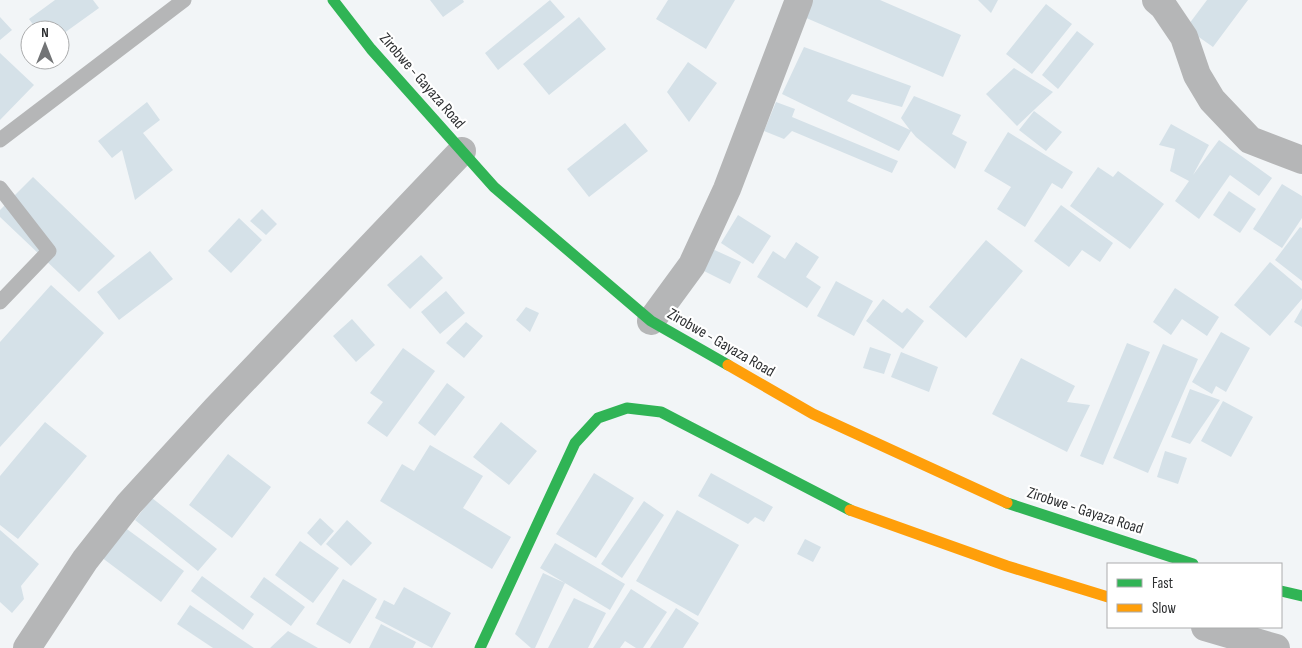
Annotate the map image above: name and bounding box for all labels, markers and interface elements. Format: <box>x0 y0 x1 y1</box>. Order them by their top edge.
north arrow <box>20 20 70 70</box>
text: N <box>41 24 49 41</box>
street label: Zirobwe - Gayaza Road <box>375 29 469 133</box>
street label: Zirobwe - Gayaza Road <box>664 305 778 381</box>
street label: Zirobwe - Gayaza Road <box>1025 483 1145 539</box>
legend <box>1107 563 1282 628</box>
text: Fast <box>1152 574 1174 593</box>
text: Slow <box>1152 599 1176 618</box>

